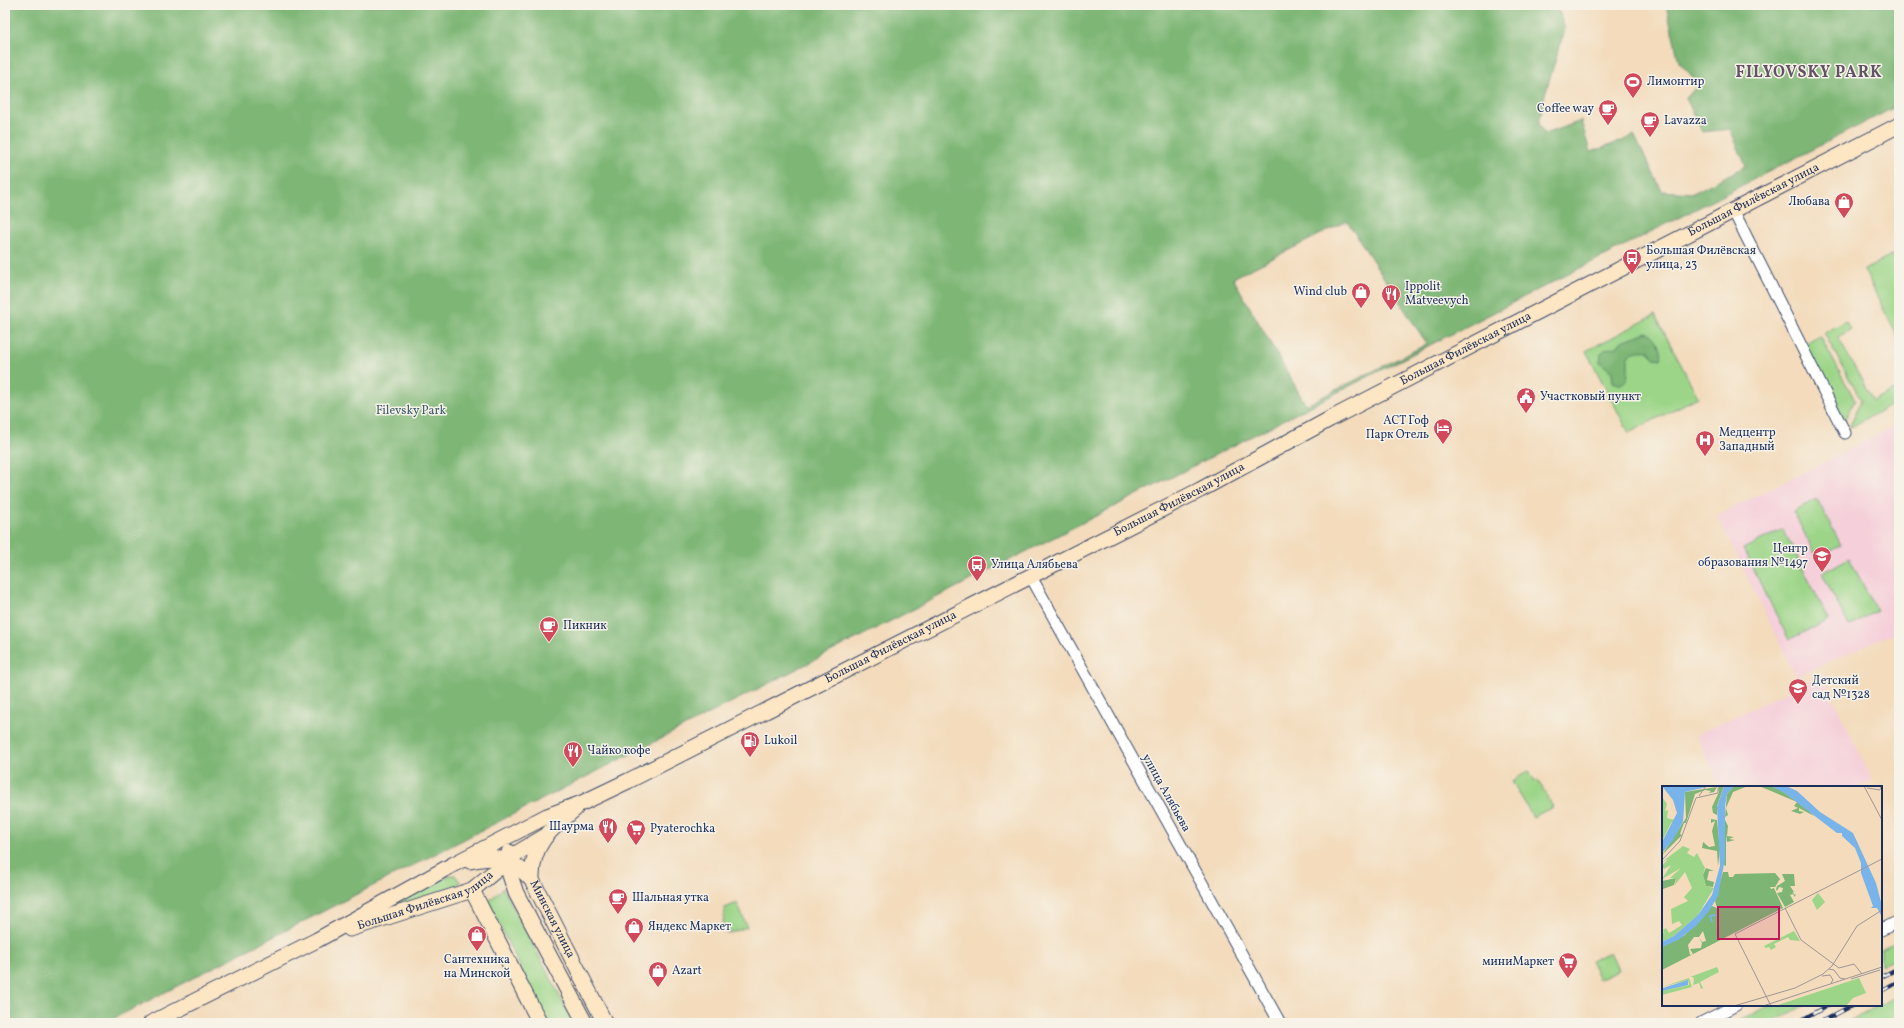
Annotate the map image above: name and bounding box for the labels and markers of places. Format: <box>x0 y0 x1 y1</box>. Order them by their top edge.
sports icon: Лимонтир <box>1622 71 1644 99</box>
place label: Лимонтир <box>1647 74 1705 90</box>
cafe icon: Coffee way <box>1597 98 1619 126</box>
place label: Coffee way <box>1537 101 1595 117</box>
cafe icon: Lavazza <box>1639 110 1661 138</box>
place label: Lavazza <box>1664 113 1707 129</box>
shop icon: Любава <box>1833 191 1855 219</box>
place label: Любава <box>1788 194 1830 210</box>
place label: Большая Филёвская улица, 23 <box>1646 243 1756 273</box>
bus stop icon: Большая Филёвская улица, 23 <box>1621 247 1643 275</box>
place label: Ippolit Matveevych <box>1405 279 1469 309</box>
shop icon: Wind club <box>1350 281 1372 309</box>
restaurant icon: Ippolit Matveevych <box>1380 283 1402 311</box>
place label: Wind club <box>1293 284 1347 300</box>
public building icon: Участковый пункт <box>1515 386 1537 414</box>
place label: Участковый пункт <box>1540 389 1641 405</box>
place label: АСТ Гоф Парк Отель <box>1366 413 1429 443</box>
hotel icon: АСТ Гоф Парк Отель <box>1432 417 1454 445</box>
place label: Медцентр Западный <box>1719 425 1776 455</box>
hospital icon: Медцентр Западный <box>1694 429 1716 457</box>
place label: Центр образования №1497 <box>1698 541 1808 571</box>
school or university icon: Центр образования №1497 <box>1811 545 1833 573</box>
bus stop icon: Улица Алябьева <box>966 554 988 582</box>
place label: Улица Алябьева <box>991 557 1078 573</box>
cafe icon: Пикник <box>538 615 560 643</box>
place label: Пикник <box>563 618 607 634</box>
place label: Детский сад №1328 <box>1812 673 1870 703</box>
school or university icon: Детский сад №1328 <box>1787 677 1809 705</box>
fuel station icon: Lukoil <box>739 730 761 758</box>
place label: Lukoil <box>764 733 798 749</box>
restaurant icon: Чайко кофе <box>562 740 584 768</box>
place label: Чайко кофе <box>587 743 651 759</box>
restaurant icon: Шаурма <box>597 816 619 844</box>
supermarket icon: Pyaterochka <box>625 818 647 846</box>
place label: Шаурма <box>549 819 594 835</box>
place label: Pyaterochka <box>650 821 715 837</box>
cafe icon: Шальная утка <box>607 887 629 915</box>
place label: Шальная утка <box>632 890 709 906</box>
shop icon: Яндекс Маркет <box>623 916 645 944</box>
place label: Яндекс Маркет <box>648 919 731 935</box>
shop icon: Сантехника на Минской <box>466 924 488 952</box>
supermarket icon: миниМаркет <box>1557 951 1579 979</box>
place label: Сантехника на Минской <box>444 952 510 982</box>
place label: миниМаркет <box>1482 954 1554 970</box>
shop icon: Azart <box>647 960 669 988</box>
place label: Azart <box>672 963 702 979</box>

